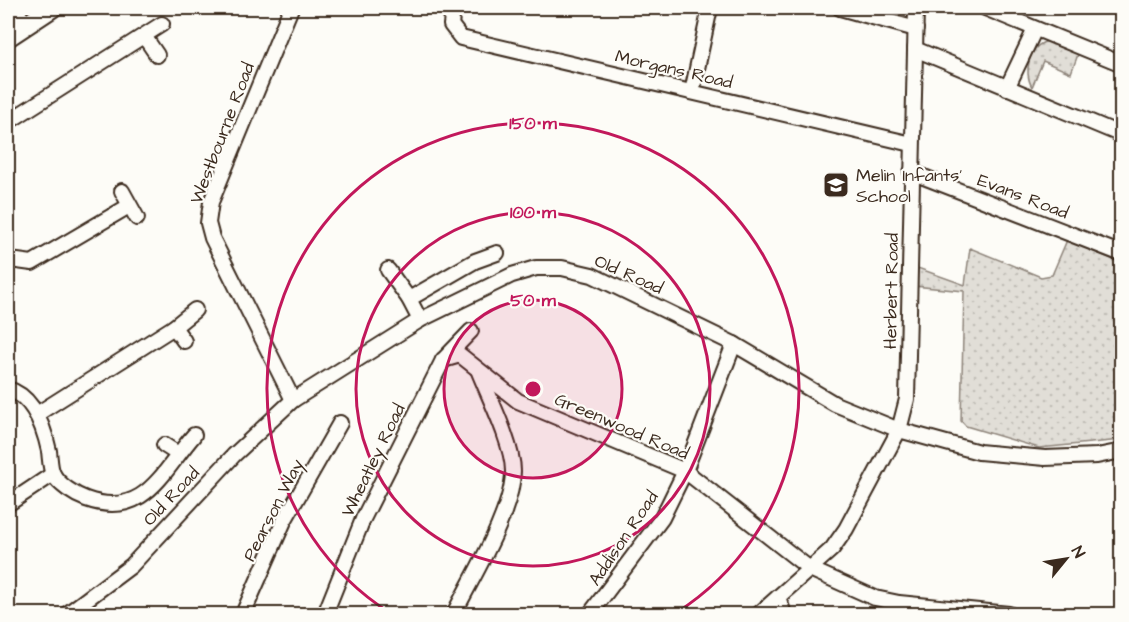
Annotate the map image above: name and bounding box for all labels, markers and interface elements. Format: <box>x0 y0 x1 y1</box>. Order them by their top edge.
street label: Morgans Road <box>612 44 735 96</box>
street label: Westbourne Road <box>184 59 261 207</box>
text: 150 m <box>509 111 558 136</box>
place label: Melin Infants' School <box>856 163 962 209</box>
street label: Evans Road <box>974 168 1072 225</box>
school or university icon: Melin Infants' School <box>821 170 851 200</box>
text: 100 m <box>510 200 557 225</box>
street label: Herbert Road <box>878 233 905 349</box>
street label: Old Road <box>591 248 667 301</box>
text: 50 m <box>510 288 557 313</box>
centre of rings <box>523 379 543 399</box>
street label: Greenwood Road <box>551 387 693 466</box>
street label: Wheatley Road <box>335 399 413 521</box>
street label: Pearson Way <box>237 455 311 566</box>
street label: Old Road <box>137 461 205 531</box>
street label: Addison Road <box>582 486 664 591</box>
north arrow <box>1036 529 1096 589</box>
text: N <box>1066 542 1090 562</box>

